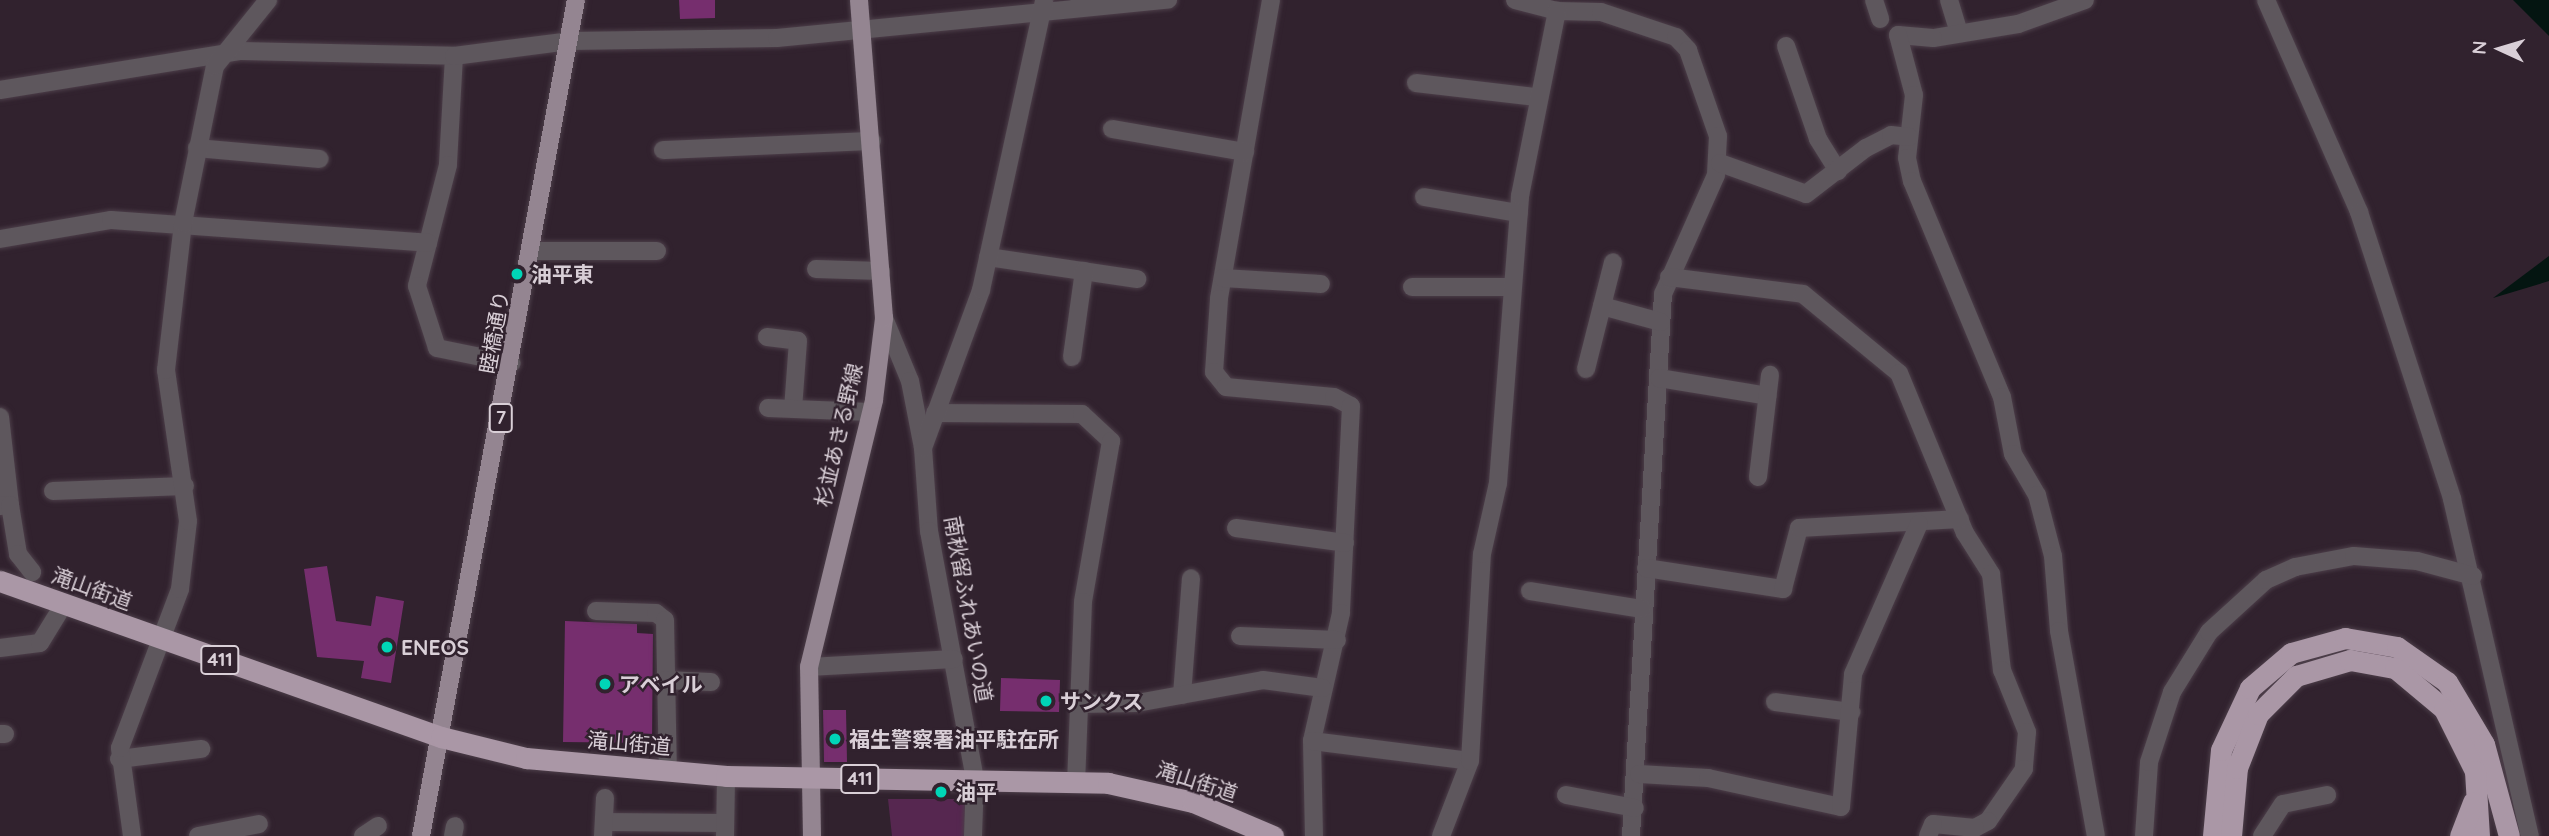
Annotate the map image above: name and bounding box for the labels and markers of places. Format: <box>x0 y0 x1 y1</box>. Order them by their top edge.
place label: 油平東 <box>531 261 594 287</box>
marker: 油平東 <box>509 266 525 282</box>
place label: ENEOS <box>401 634 469 660</box>
marker: ENEOS <box>379 639 395 655</box>
place label: アベイル <box>619 671 703 697</box>
marker: アベイル <box>597 676 613 692</box>
place label: サンクス <box>1060 688 1144 714</box>
marker: サンクス <box>1038 693 1054 709</box>
place label: 福生警察署油平駐在所 <box>849 726 1059 752</box>
marker: 福生警察署油平駐在所 <box>827 731 843 747</box>
place label: 油平 <box>955 779 997 805</box>
marker: 油平 <box>933 784 949 800</box>

